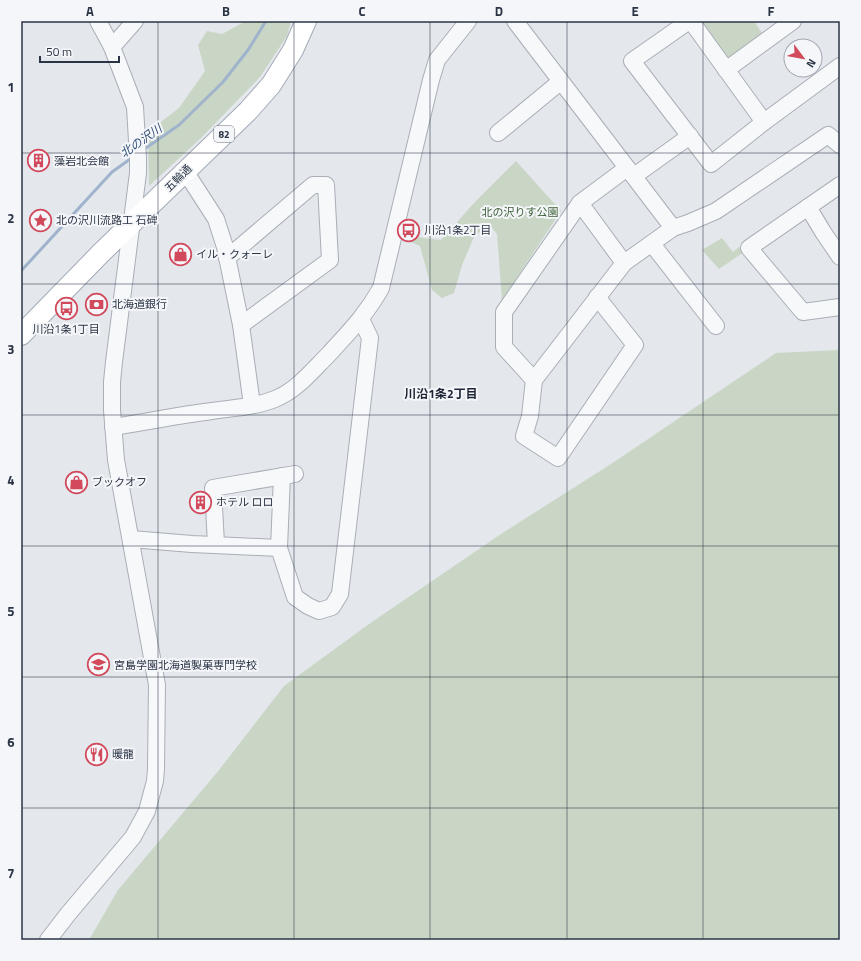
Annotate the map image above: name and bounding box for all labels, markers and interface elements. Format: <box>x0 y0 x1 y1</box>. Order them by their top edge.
text: A <box>86 1 94 21</box>
text: B <box>222 1 230 21</box>
text: C <box>358 1 366 21</box>
text: D <box>495 1 503 21</box>
text: E <box>631 1 639 21</box>
text: F <box>768 1 775 21</box>
scale bar <box>40 38 119 64</box>
north arrow <box>783 38 823 78</box>
text: 50 m <box>46 42 72 61</box>
text: N <box>803 56 820 71</box>
text: 1 <box>7 77 15 97</box>
water label: 北の沢川 <box>116 118 167 162</box>
road number: 82 <box>214 126 234 142</box>
building icon: 藻岩北会館 <box>25 148 51 174</box>
place label: 藻岩北会館 <box>54 153 109 169</box>
street label: 五輪通 <box>161 161 195 195</box>
park label: 北の沢りす公園 <box>482 204 559 220</box>
place icon: 北の沢川流路工 石碑 <box>28 207 54 233</box>
text: 2 <box>7 208 15 228</box>
place label: 北の沢川流路工 石碑 <box>56 212 157 228</box>
bus stop icon: 川沿1条2丁目 <box>395 217 421 243</box>
place label: 川沿1条2丁目 <box>424 222 491 238</box>
shop icon: イル・クォーレ <box>167 241 193 267</box>
place label: イル・クォーレ <box>196 246 273 262</box>
bank icon: 北海道銀行 <box>84 291 110 317</box>
bus stop icon: 川沿1条1丁目 <box>53 296 79 322</box>
place label: 北海道銀行 <box>112 296 167 312</box>
place label: 川沿1条1丁目 <box>32 321 100 337</box>
text: 3 <box>7 339 15 359</box>
district label: 川沿1条2丁目 <box>404 384 478 403</box>
shop icon: ブックオフ <box>64 469 90 495</box>
text: 4 <box>7 470 15 490</box>
place label: ブックオフ <box>92 474 147 490</box>
building icon: ホテル ロロ <box>187 489 213 515</box>
place label: ホテル ロロ <box>216 494 273 510</box>
text: 5 <box>7 601 15 621</box>
school or university icon: 宮島学園北海道製菓専門学校 <box>86 652 112 678</box>
place label: 宮島学園北海道製菓専門学校 <box>114 657 257 673</box>
text: 6 <box>7 732 15 752</box>
restaurant icon: 暖龍 <box>83 741 109 767</box>
place label: 暖龍 <box>112 746 134 762</box>
text: 7 <box>7 863 15 883</box>

